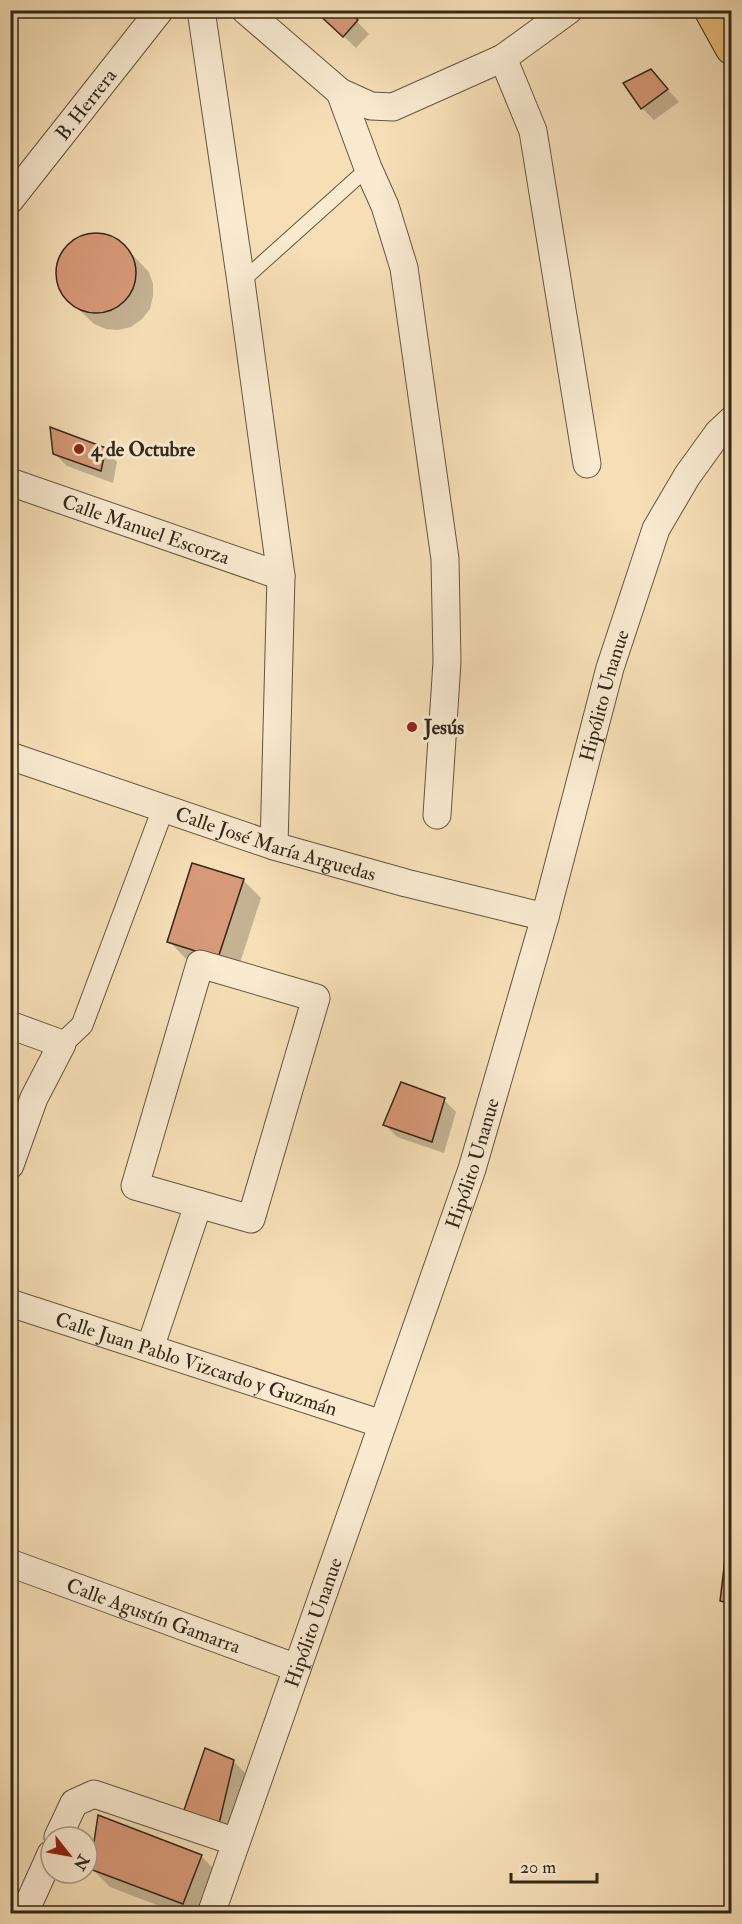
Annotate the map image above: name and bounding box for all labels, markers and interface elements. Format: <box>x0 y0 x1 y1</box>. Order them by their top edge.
street label: B. Herrera <box>50 63 122 145</box>
place label: 4 de Octubre <box>90 437 196 462</box>
marker: 4 de Octubre <box>72 442 86 456</box>
street label: Calle Manuel Escorza <box>59 489 234 570</box>
street label: Hipólito Unanue <box>574 626 634 764</box>
place label: Jesús <box>423 715 464 740</box>
marker: Jesús <box>405 720 419 734</box>
street label: Calle José María Arguedas <box>172 801 379 887</box>
street label: Hipólito Unanue <box>440 1095 504 1232</box>
street label: Calle Juan Pablo Vizcardo y Guzmán <box>52 1306 340 1421</box>
street label: Hipólito Unanue <box>279 1554 347 1691</box>
street label: Calle Agustín Gamarra <box>63 1572 245 1659</box>
north arrow <box>39 1825 99 1885</box>
scale bar <box>511 1846 596 1884</box>
text: N <box>68 1850 94 1874</box>
text: 20 m <box>520 1856 556 1879</box>

